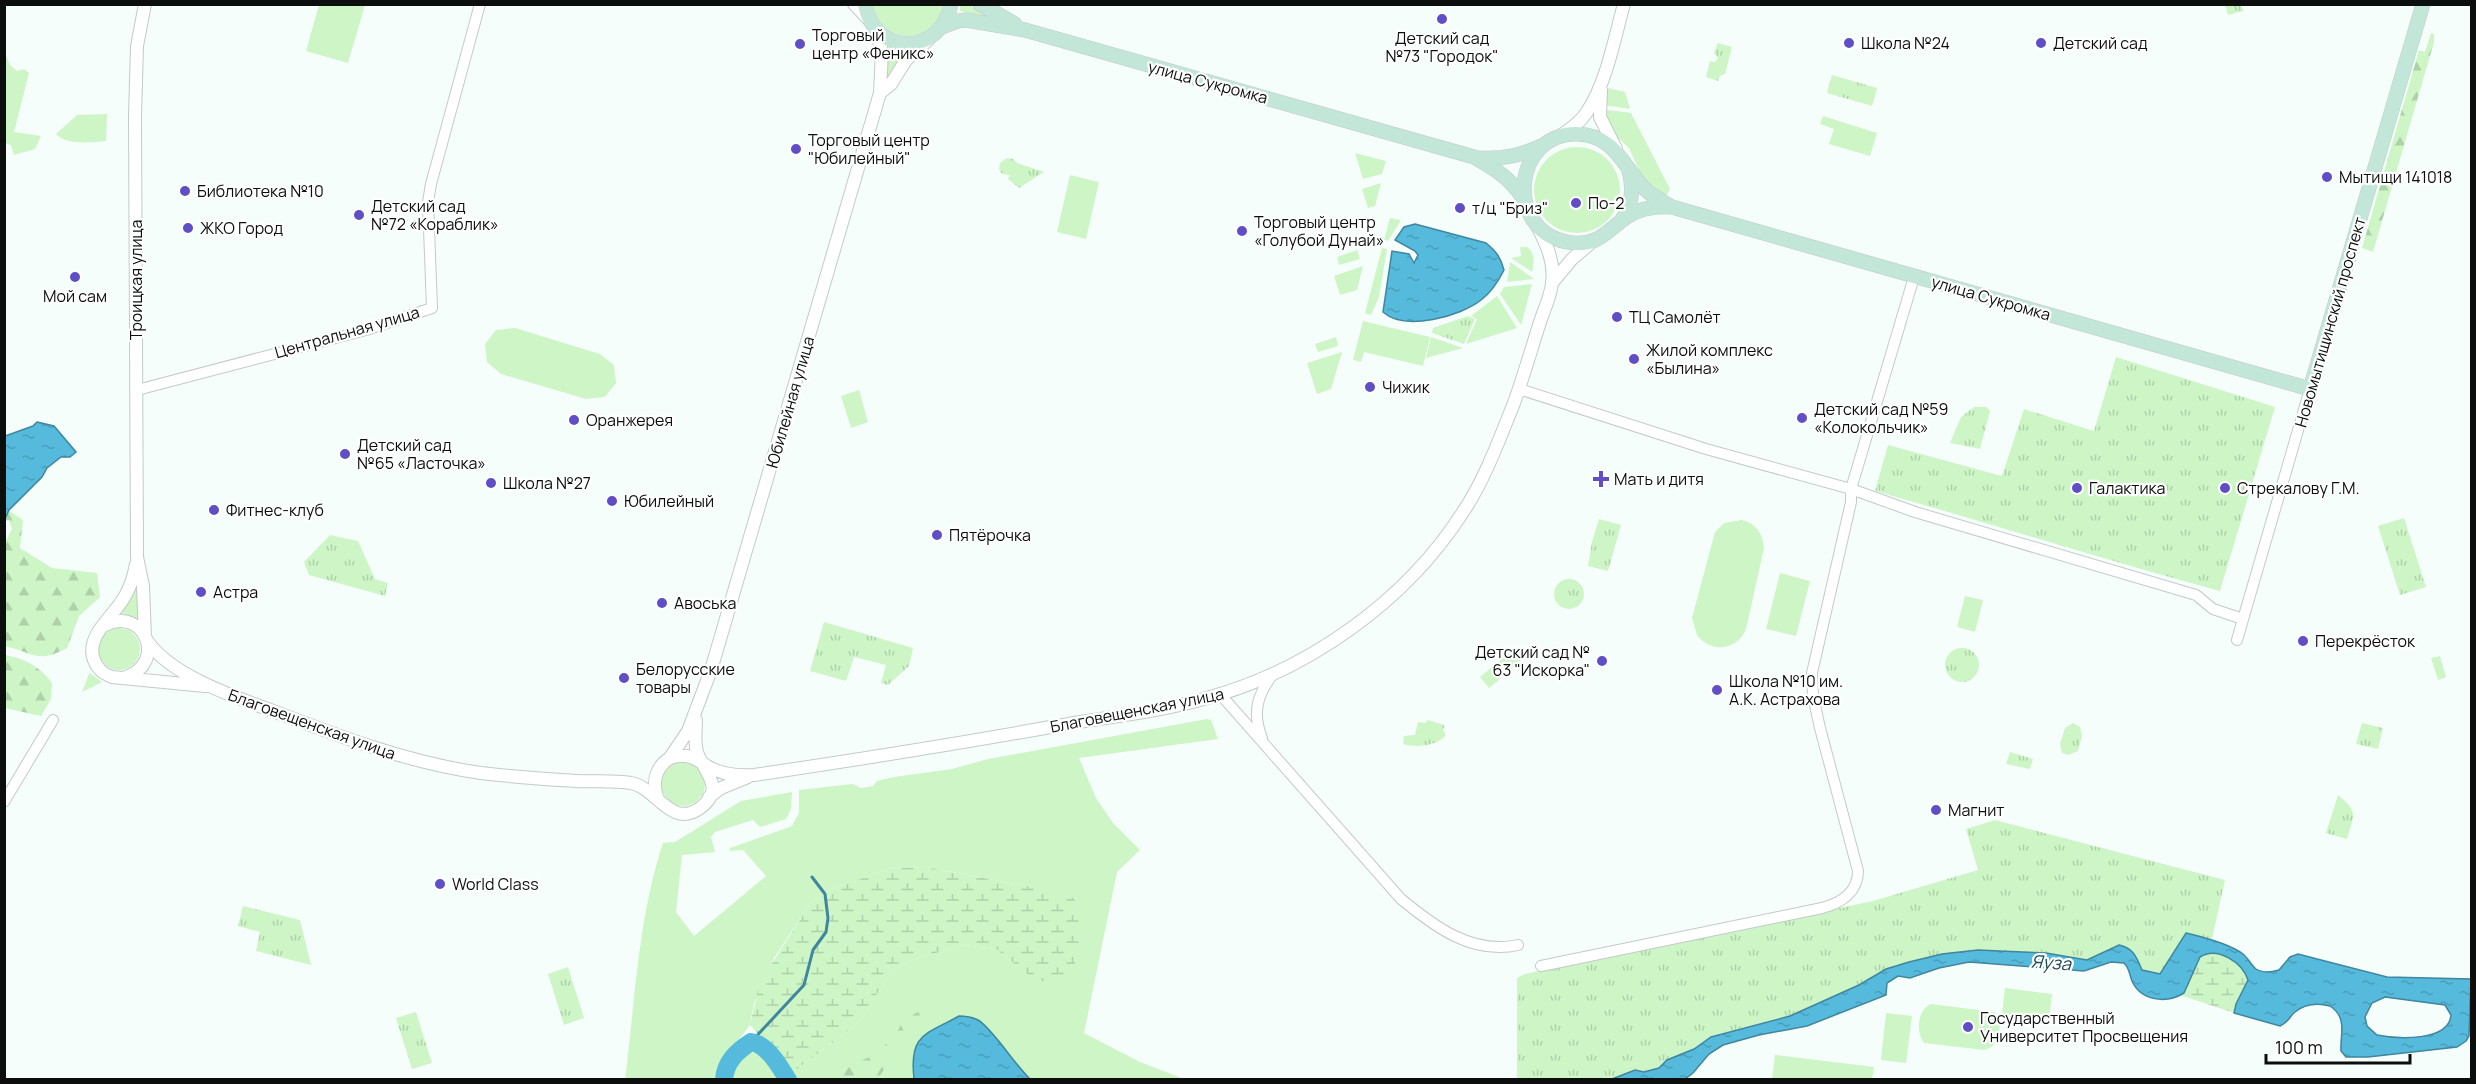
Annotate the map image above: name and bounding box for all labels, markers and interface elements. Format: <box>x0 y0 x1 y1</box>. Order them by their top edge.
marker: Детский сад №73 "Городок" <box>1435 12 1449 26</box>
place label: Торговый центр «Феникс» <box>812 24 935 64</box>
place label: Детский сад №73 "Городок" <box>1386 27 1498 67</box>
place label: Школа №24 <box>1861 32 1950 54</box>
place label: Детский сад <box>2053 32 2148 54</box>
marker: Школа №24 <box>1842 36 1856 50</box>
marker: Детский сад <box>2034 36 2048 50</box>
marker: Торговый центр «Феникс» <box>793 37 807 51</box>
street label: улица Сукромка <box>1146 55 1270 109</box>
place label: Торговый центр "Юбилейный" <box>808 129 930 169</box>
marker: Торговый центр "Юбилейный" <box>789 142 803 156</box>
place label: Мытищи 141018 <box>2339 166 2452 188</box>
marker: Мытищи 141018 <box>2320 170 2334 184</box>
place label: Библиотека №10 <box>197 180 324 202</box>
marker: Библиотека №10 <box>178 184 192 198</box>
place label: По-2 <box>1588 192 1624 214</box>
place label: Детский сад №72 «Кораблик» <box>371 195 498 235</box>
marker: По-2 <box>1569 196 1583 210</box>
place label: т/ц "Бриз" <box>1472 197 1548 219</box>
marker: т/ц "Бриз" <box>1453 201 1467 215</box>
marker: Детский сад №72 «Кораблик» <box>352 208 366 222</box>
place label: Торговый центр «Голубой Дунай» <box>1254 211 1384 251</box>
street label: Новомытищинский проспект <box>2289 214 2371 430</box>
place label: ЖКО Город <box>200 217 284 239</box>
street label: Троицкая улица <box>125 220 147 340</box>
marker: ЖКО Город <box>181 221 195 235</box>
marker: Торговый центр «Голубой Дунай» <box>1235 224 1249 238</box>
marker: Мой сам <box>68 270 82 284</box>
street label: улица Сукромка <box>1929 270 2053 326</box>
place label: Мой сам <box>43 285 107 307</box>
street label: Центральная улица <box>272 301 422 363</box>
place label: ТЦ Самолёт <box>1629 306 1721 328</box>
marker: ТЦ Самолёт <box>1610 310 1624 324</box>
street label: Юбилейная улица <box>761 333 819 471</box>
place label: Жилой комплекс «Былина» <box>1646 339 1773 379</box>
marker: Жилой комплекс «Былина» <box>1627 352 1641 366</box>
place label: Чижик <box>1382 376 1431 398</box>
marker: Чижик <box>1363 380 1377 394</box>
place label: Детский сад №59 «Колокольчик» <box>1814 398 1949 438</box>
place label: Оранжерея <box>586 409 673 431</box>
marker: Детский сад №59 «Колокольчик» <box>1795 411 1809 425</box>
marker: Оранжерея <box>567 413 581 427</box>
place label: Детский сад №65 «Ласточка» <box>357 434 486 474</box>
marker: Детский сад №65 «Ласточка» <box>338 447 352 461</box>
place label: Мать и дитя <box>1614 468 1704 490</box>
marker: Мать и дитя <box>1592 470 1610 488</box>
place label: Школа №27 <box>503 472 591 494</box>
marker: Школа №27 <box>484 476 498 490</box>
place label: Галактика <box>2089 477 2165 499</box>
place label: Стрекалову Г.М. <box>2237 477 2360 499</box>
marker: Галактика <box>2070 481 2084 495</box>
marker: Стрекалову Г.М. <box>2218 481 2232 495</box>
place label: Юбилейный <box>624 490 714 512</box>
marker: Юбилейный <box>605 494 619 508</box>
place label: Фитнес-клуб <box>226 499 324 521</box>
marker: Фитнес-клуб <box>207 503 221 517</box>
place label: Пятёрочка <box>949 524 1031 546</box>
marker: Пятёрочка <box>930 528 944 542</box>
place label: Астра <box>213 581 258 603</box>
marker: Астра <box>194 585 208 599</box>
place label: Авоська <box>674 592 736 614</box>
marker: Авоська <box>655 596 669 610</box>
place label: Перекрёсток <box>2315 630 2416 652</box>
marker: Перекрёсток <box>2296 634 2310 648</box>
place label: Детский сад № 63 "Искорка" <box>1475 641 1590 681</box>
marker: Детский сад № 63 "Искорка" <box>1595 654 1609 668</box>
place label: Белорусские товары <box>636 658 735 698</box>
place label: Школа №10 им. А.К. Астрахова <box>1729 670 1843 710</box>
marker: Белорусские товары <box>617 671 631 685</box>
street label: Благовещенская улица <box>1048 682 1226 738</box>
street label: Благовещенская улица <box>225 683 399 765</box>
marker: Школа №10 им. А.К. Астрахова <box>1710 683 1724 697</box>
place label: Магнит <box>1948 799 2004 821</box>
marker: Магнит <box>1929 803 1943 817</box>
place label: World Class <box>452 873 539 895</box>
marker: World Class <box>433 877 447 891</box>
water label: Яуза <box>2030 949 2073 975</box>
place label: Государственный Университет Просвещения <box>1980 1007 2188 1047</box>
marker: Государственный Университет Просвещения <box>1961 1020 1975 1034</box>
scale bar <box>2266 1027 2410 1065</box>
text: 100 m <box>2275 1035 2323 1059</box>

